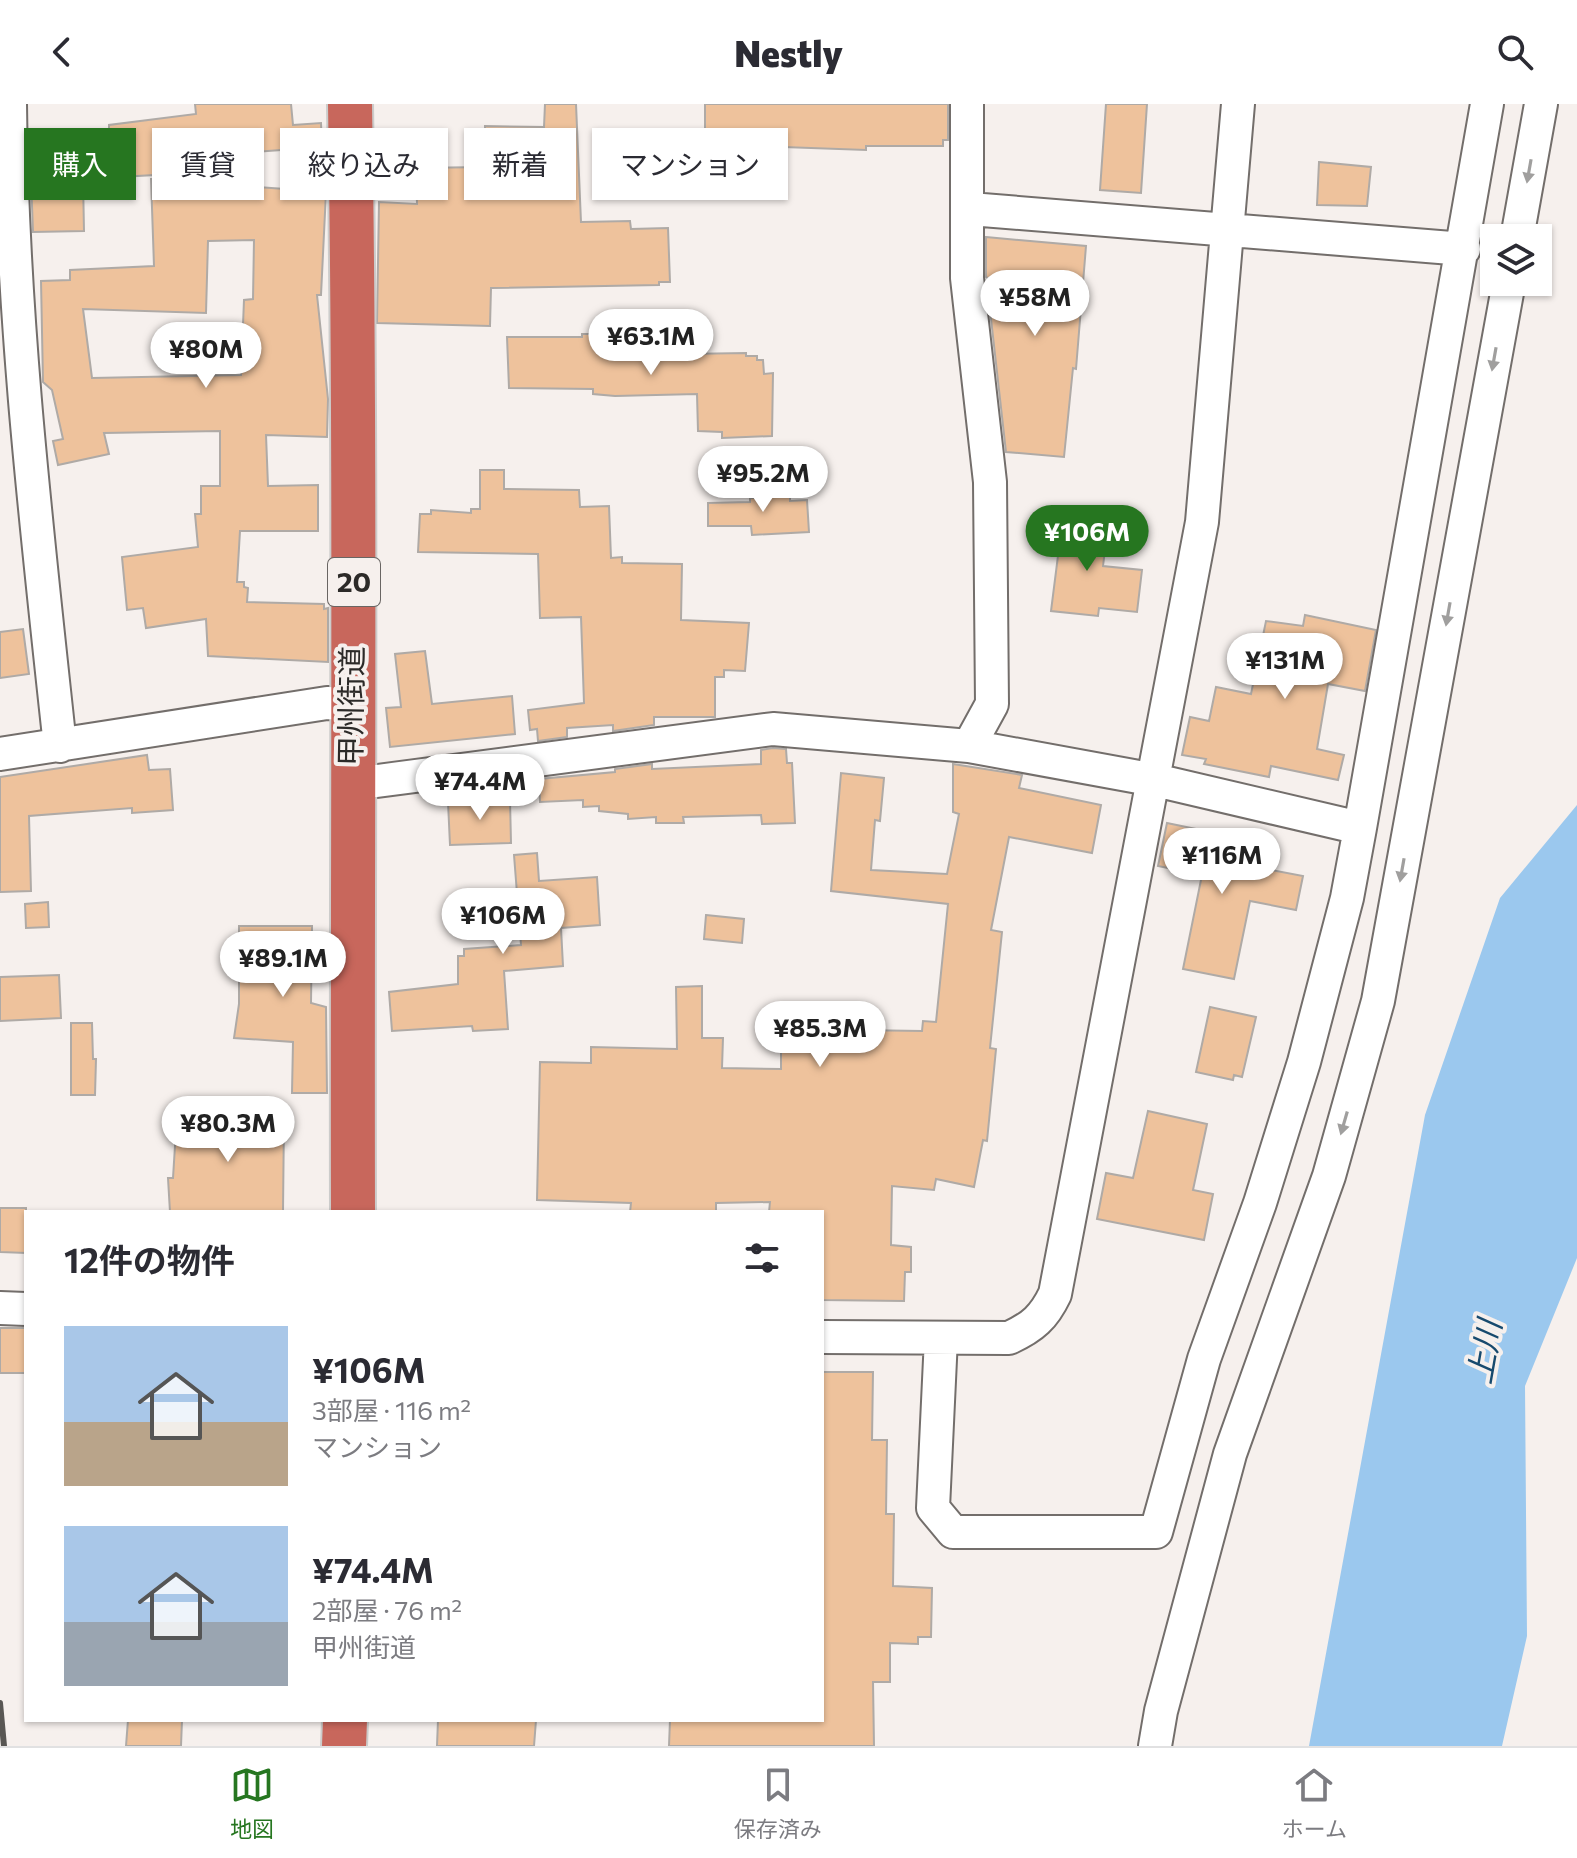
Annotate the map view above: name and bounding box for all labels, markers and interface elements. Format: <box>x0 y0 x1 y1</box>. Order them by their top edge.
icon: back <box>40 30 84 74</box>
text: Nestly <box>734 30 843 74</box>
icon: search <box>1493 30 1537 74</box>
chip: 購入 <box>24 128 136 200</box>
chip: 賃貸 <box>152 128 264 200</box>
chip: 絞り込み <box>280 128 448 200</box>
chip: 新着 <box>464 128 576 200</box>
chip: マンション <box>592 128 788 200</box>
one-way arrow <box>1522 159 1534 184</box>
map controls <box>1480 224 1552 296</box>
button: layers <box>1480 224 1552 296</box>
pin: ¥58M <box>988 270 1082 338</box>
text: ¥58M <box>998 280 1072 311</box>
pin: ¥63.1M <box>586 309 716 377</box>
text: ¥63.1M <box>606 319 696 350</box>
pin: ¥80M <box>159 322 253 390</box>
text: ¥80M <box>168 332 244 363</box>
one-way arrow <box>1488 346 1500 371</box>
pin: ¥95.2M <box>698 446 828 514</box>
text: ¥95.2M <box>716 456 810 487</box>
pin: ¥106M <box>1031 505 1143 573</box>
text: ¥106M <box>1044 515 1130 546</box>
road number: 20 <box>328 558 380 606</box>
one-way arrow <box>1441 602 1453 627</box>
pin: ¥131M <box>1229 633 1341 701</box>
text: ¥131M <box>1245 643 1325 674</box>
street label: 甲州街道 <box>330 646 369 766</box>
pin: ¥74.4M <box>415 754 545 822</box>
text: ¥74.4M <box>433 764 527 795</box>
pin: ¥116M <box>1166 828 1278 896</box>
text: ¥116M <box>1181 838 1263 869</box>
one-way arrow <box>1395 858 1407 883</box>
pin: ¥106M <box>447 888 559 956</box>
text: ¥106M <box>460 898 546 929</box>
pin: ¥89.1M <box>218 931 348 999</box>
text: ¥89.1M <box>238 941 328 972</box>
pin: ¥85.3M <box>755 1001 885 1069</box>
text: ¥85.3M <box>773 1011 867 1042</box>
pin: ¥80.3M <box>163 1096 293 1164</box>
text: ¥80.3M <box>180 1106 276 1137</box>
one-way arrow <box>1337 1111 1349 1136</box>
icon: filters <box>740 1236 784 1280</box>
text: 12件の物件 <box>64 1238 235 1280</box>
water label: 上川 <box>1458 1314 1509 1387</box>
text: ¥106M <box>312 1348 425 1390</box>
icon: home <box>128 1358 224 1454</box>
text: 3部屋 · 116 m² <box>312 1394 471 1425</box>
text: マンション <box>312 1431 442 1462</box>
text: ¥74.4M <box>312 1548 434 1590</box>
icon: home <box>128 1558 224 1654</box>
text: 2部屋 · 76 m² <box>312 1594 462 1625</box>
text: 甲州街道 <box>312 1631 416 1662</box>
tab: 地図 <box>230 1763 274 1843</box>
tab: 保存済み <box>734 1763 822 1843</box>
tab: ホーム <box>1282 1763 1347 1843</box>

